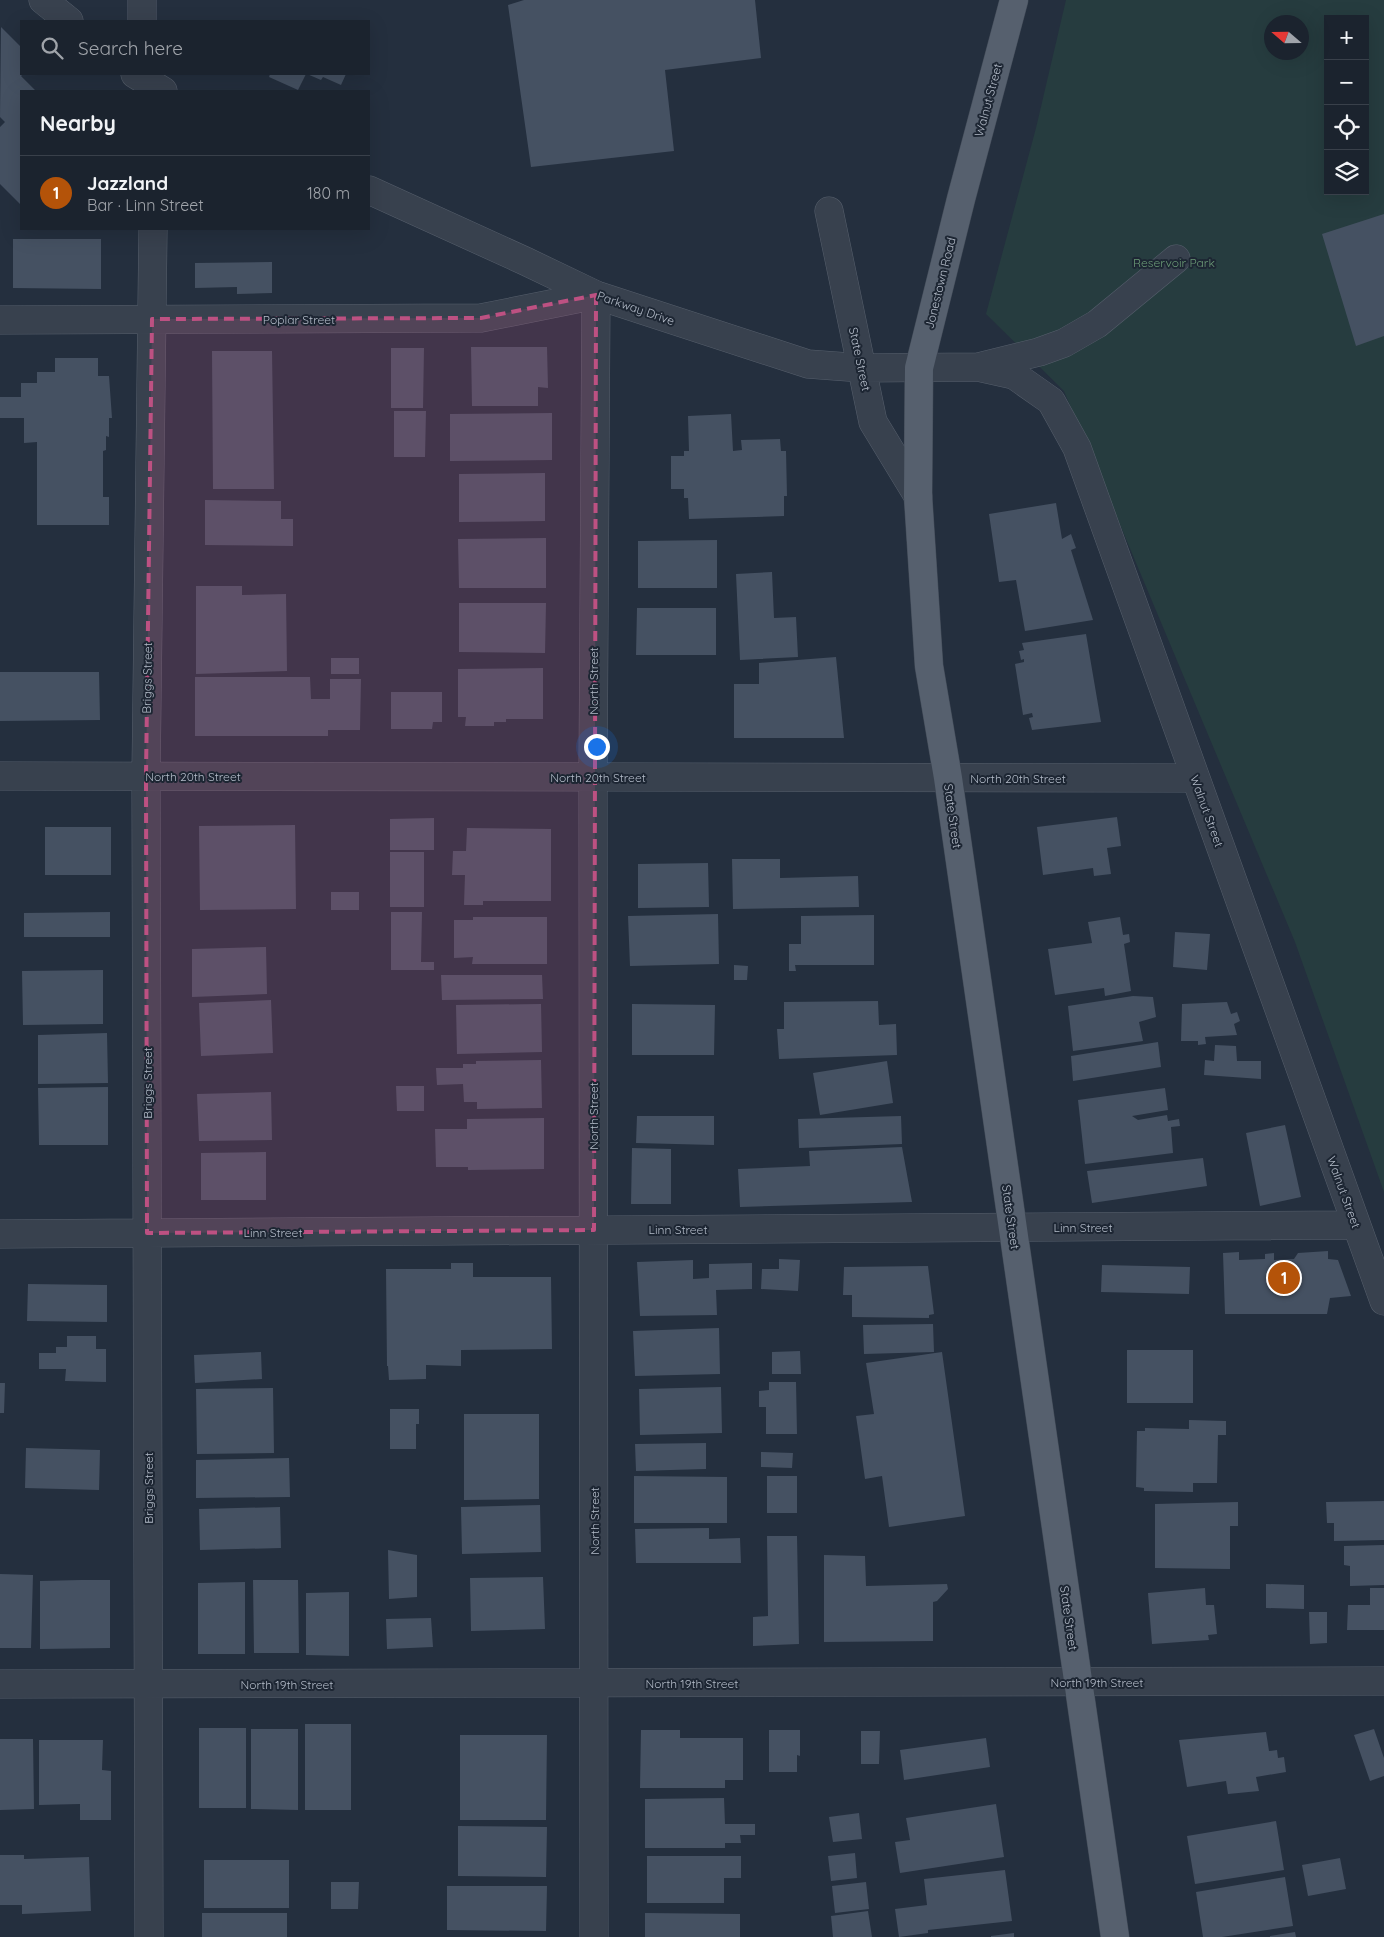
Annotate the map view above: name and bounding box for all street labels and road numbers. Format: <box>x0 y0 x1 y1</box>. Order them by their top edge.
street label: Walnut Street <box>971 62 1005 138</box>
street label: Jonestown Road <box>921 236 959 330</box>
street label: Parkway Drive <box>595 288 677 328</box>
street label: Poplar Street <box>263 312 335 327</box>
street label: State Street <box>846 326 874 392</box>
street label: Briggs Street <box>139 642 155 714</box>
street label: North Street <box>586 647 601 715</box>
street label: North 20th Street <box>145 769 241 784</box>
street label: North 20th Street <box>550 770 646 785</box>
street label: North 20th Street <box>970 771 1066 786</box>
street label: Walnut Street <box>1187 773 1227 849</box>
street label: State Street <box>941 783 965 849</box>
street label: Briggs Street <box>140 1047 155 1119</box>
street label: North Street <box>586 1082 601 1150</box>
street label: Walnut Street <box>1324 1154 1364 1230</box>
street label: State Street <box>999 1184 1023 1250</box>
street label: Linn Street <box>1054 1220 1112 1235</box>
street label: Linn Street <box>649 1222 707 1237</box>
street label: Linn Street <box>244 1225 302 1240</box>
street label: Briggs Street <box>141 1452 156 1524</box>
street label: North Street <box>587 1487 602 1555</box>
street label: State Street <box>1057 1585 1081 1651</box>
street label: North 19th Street <box>1051 1675 1143 1690</box>
street label: North 19th Street <box>646 1676 738 1691</box>
street label: North 19th Street <box>241 1677 333 1692</box>

